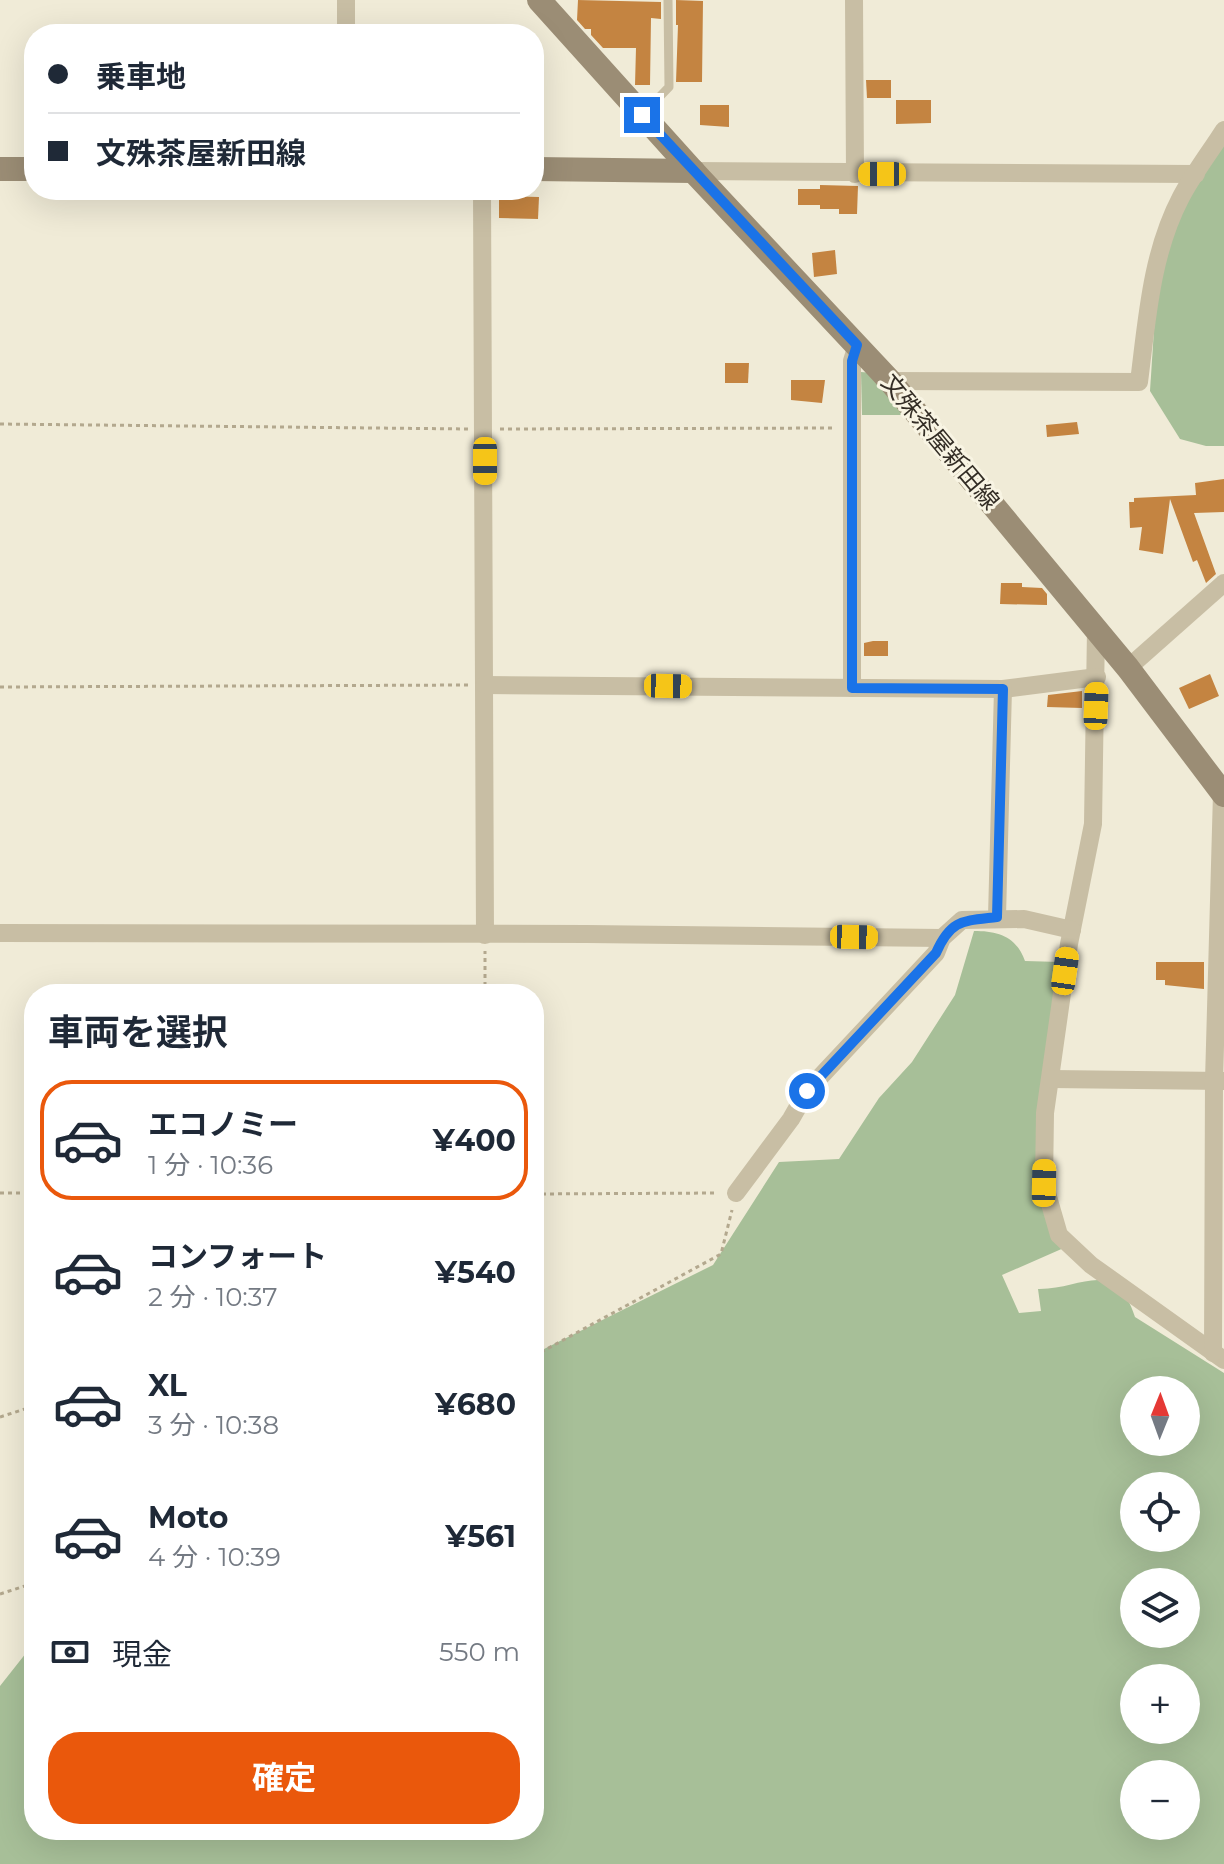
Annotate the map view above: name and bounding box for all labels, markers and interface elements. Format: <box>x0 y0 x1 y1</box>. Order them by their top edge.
text: 乗車地 <box>96 58 186 95</box>
route end <box>624 97 660 133</box>
text: 文殊茶屋新田線 <box>96 135 306 172</box>
car <box>858 162 906 186</box>
street label: 文殊茶屋新田線 <box>875 368 1005 515</box>
car <box>473 437 497 485</box>
car <box>644 674 692 698</box>
car <box>1083 682 1109 730</box>
car <box>830 925 878 949</box>
car <box>1050 946 1080 996</box>
text: 車両を選択 <box>48 1010 228 1054</box>
route start <box>789 1073 825 1109</box>
icon: car <box>52 1104 124 1176</box>
text: エコノミー <box>148 1106 298 1143</box>
text: ¥400 <box>433 1122 516 1159</box>
text: 1 分 · 10:36 <box>148 1149 273 1181</box>
car <box>1032 1159 1056 1207</box>
icon: car <box>52 1236 124 1308</box>
text: コンフォート <box>148 1238 327 1275</box>
text: ¥540 <box>435 1254 516 1291</box>
text: 2 分 · 10:37 <box>148 1281 278 1313</box>
text: XL <box>148 1367 187 1404</box>
icon: car <box>52 1368 124 1440</box>
north arrow <box>1120 1376 1200 1456</box>
map controls <box>1120 1376 1200 1840</box>
text: ¥680 <box>435 1386 516 1423</box>
text: 3 分 · 10:38 <box>148 1409 279 1441</box>
button: locate <box>1120 1472 1200 1552</box>
text: Moto <box>148 1499 229 1536</box>
icon: car <box>52 1500 124 1572</box>
text: ¥561 <box>445 1518 516 1555</box>
text: 4 分 · 10:39 <box>148 1541 281 1573</box>
button: layers <box>1120 1568 1200 1648</box>
icon: cash <box>48 1630 92 1674</box>
text: 現金 <box>112 1636 172 1673</box>
text: 550 m <box>439 1636 520 1668</box>
button: + <box>1120 1664 1200 1744</box>
button: 確定 <box>48 1732 520 1824</box>
button: − <box>1120 1760 1200 1840</box>

